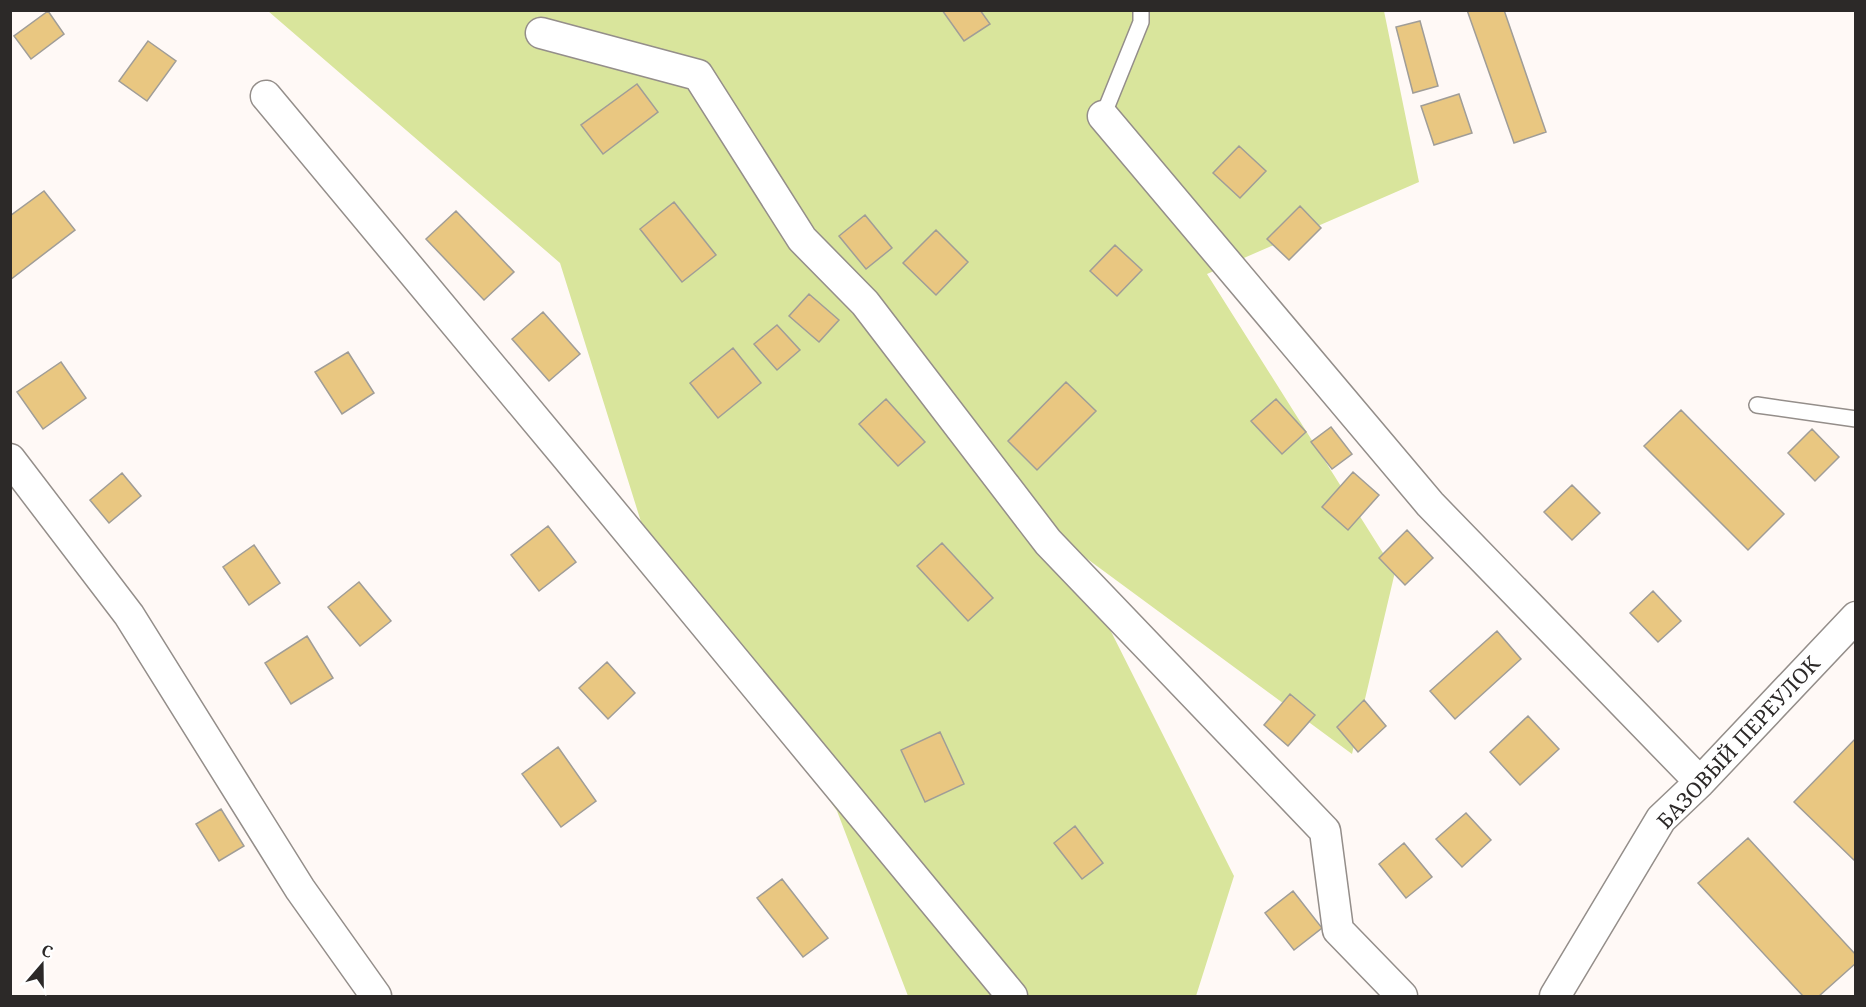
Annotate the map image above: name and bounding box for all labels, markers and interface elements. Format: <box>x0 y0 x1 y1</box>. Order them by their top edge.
street label: БАЗОВЫЙ ПЕРЕУЛОК <box>1651 649 1826 834</box>
north arrow <box>12 935 72 995</box>
text: С <box>38 939 56 963</box>

